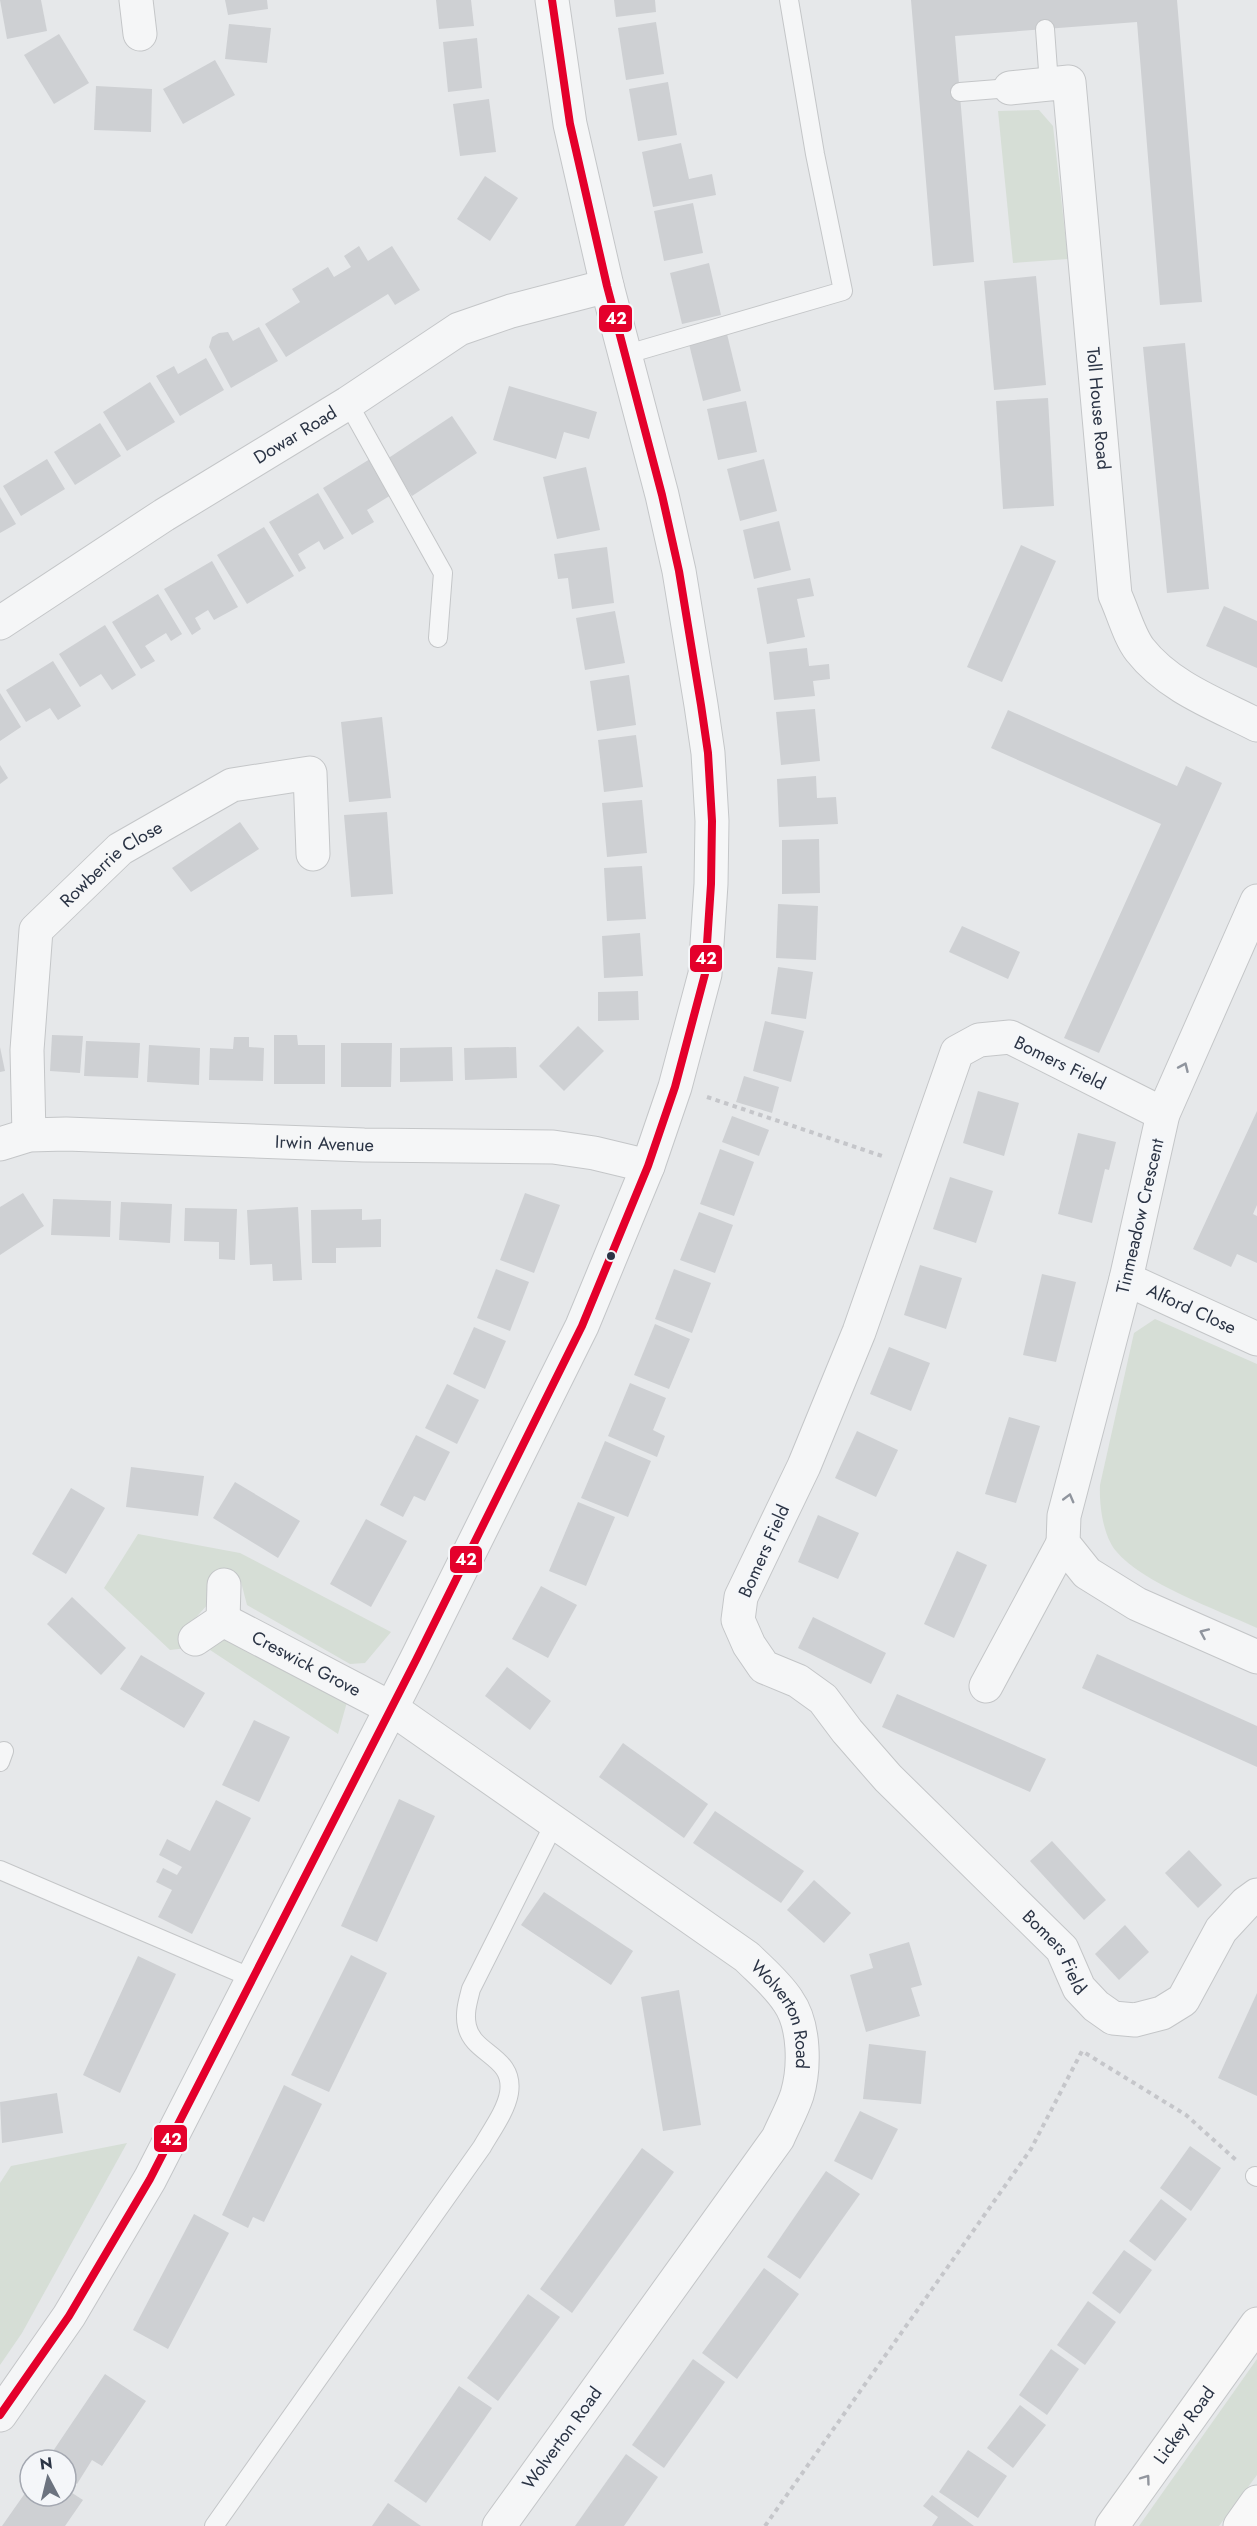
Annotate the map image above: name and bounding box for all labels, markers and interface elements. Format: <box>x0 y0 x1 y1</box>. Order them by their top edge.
line badge: 42 <box>598 304 633 333</box>
text: 42 <box>605 307 627 330</box>
street label: Toll House Road <box>1080 346 1117 471</box>
street label: Dowar Road <box>249 400 342 470</box>
street label: Rowberrie Close <box>54 814 167 913</box>
line badge: 42 <box>689 944 723 973</box>
text: 42 <box>695 947 717 970</box>
street label: Bomers Field <box>1010 1030 1110 1096</box>
one-way arrow <box>1177 1062 1189 1073</box>
street label: Irwin Avenue <box>274 1129 374 1158</box>
street label: Tinmeadow Crescent <box>1110 1135 1171 1296</box>
unlabelled marker <box>605 1250 617 1262</box>
street label: Alford Close <box>1143 1277 1240 1341</box>
one-way arrow <box>1061 1493 1074 1503</box>
street label: Bomers Field <box>732 1500 796 1602</box>
line badge: 42 <box>449 1545 483 1574</box>
text: 42 <box>455 1548 477 1571</box>
street label: Creswick Grove <box>247 1624 365 1703</box>
one-way arrow <box>1199 1628 1210 1640</box>
street label: Bomers Field <box>1016 1904 1092 2001</box>
street label: Wolverton Road <box>745 1954 815 2069</box>
line badge: 42 <box>153 2124 188 2153</box>
text: 42 <box>160 2128 182 2151</box>
street label: Wolverton Road <box>516 2381 608 2495</box>
street label: Lickey Road <box>1147 2381 1221 2470</box>
north arrow <box>18 2448 78 2508</box>
text: N <box>39 2451 54 2476</box>
one-way arrow <box>1139 2474 1150 2485</box>

